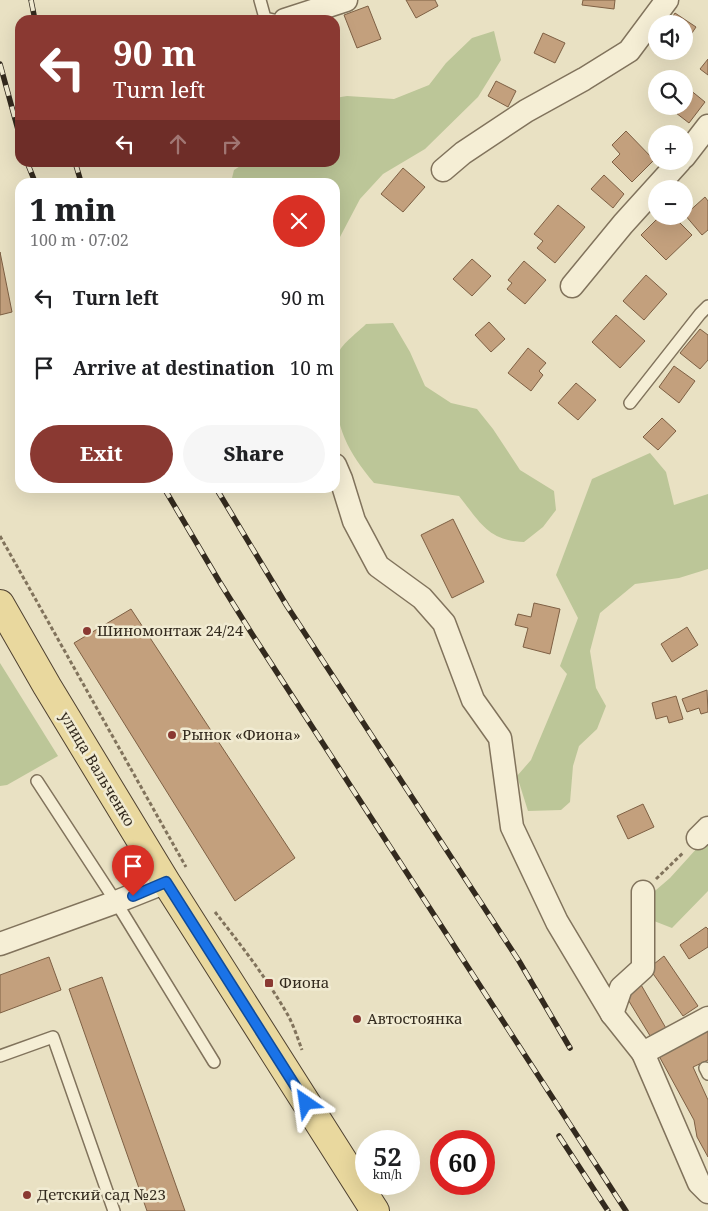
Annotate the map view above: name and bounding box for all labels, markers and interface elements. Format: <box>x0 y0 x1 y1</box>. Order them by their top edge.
map controls <box>648 15 693 225</box>
button: sound <box>648 15 693 60</box>
text: 90 m <box>113 29 196 76</box>
icon: left <box>30 35 95 100</box>
button: search <box>648 70 693 115</box>
text: Turn left <box>113 74 205 104</box>
button: + <box>648 125 693 170</box>
icon: left <box>111 130 139 158</box>
icon: ahead <box>164 130 192 158</box>
icon: right <box>217 130 245 158</box>
button: − <box>648 180 693 225</box>
text: 1 min <box>30 189 116 230</box>
button: close <box>273 195 325 247</box>
text: 100 m · 07:02 <box>30 229 129 251</box>
icon: left <box>30 284 58 312</box>
text: Turn left <box>73 285 159 311</box>
text: 90 m <box>281 285 325 311</box>
icon: arrive <box>30 354 58 382</box>
text: Arrive at destination <box>73 355 275 381</box>
text: 10 m <box>290 355 334 381</box>
button: Exit <box>30 425 173 483</box>
button: Share <box>183 425 325 483</box>
place label: Шиномонтаж 24/24 <box>97 620 244 640</box>
marker: Шиномонтаж 24/24 <box>81 625 93 637</box>
street label: улица Вальченко <box>56 707 140 830</box>
place label: Рынок «Фиона» <box>182 724 301 744</box>
marker: Рынок «Фиона» <box>166 729 178 741</box>
pin <box>112 845 154 896</box>
icon: arrive <box>119 852 147 880</box>
place label: Фиона <box>279 972 329 992</box>
marker: Фиона <box>263 977 275 989</box>
place label: Автостоянка <box>367 1008 463 1028</box>
marker: Автостоянка <box>351 1013 363 1025</box>
position arrow <box>279 1076 331 1128</box>
speed limit sign: 60 <box>430 1130 495 1195</box>
text: 52 <box>373 1139 402 1173</box>
text: km/h <box>373 1166 402 1183</box>
place label: Детский сад №23 <box>37 1184 166 1204</box>
marker: Детский сад №23 <box>21 1189 33 1201</box>

